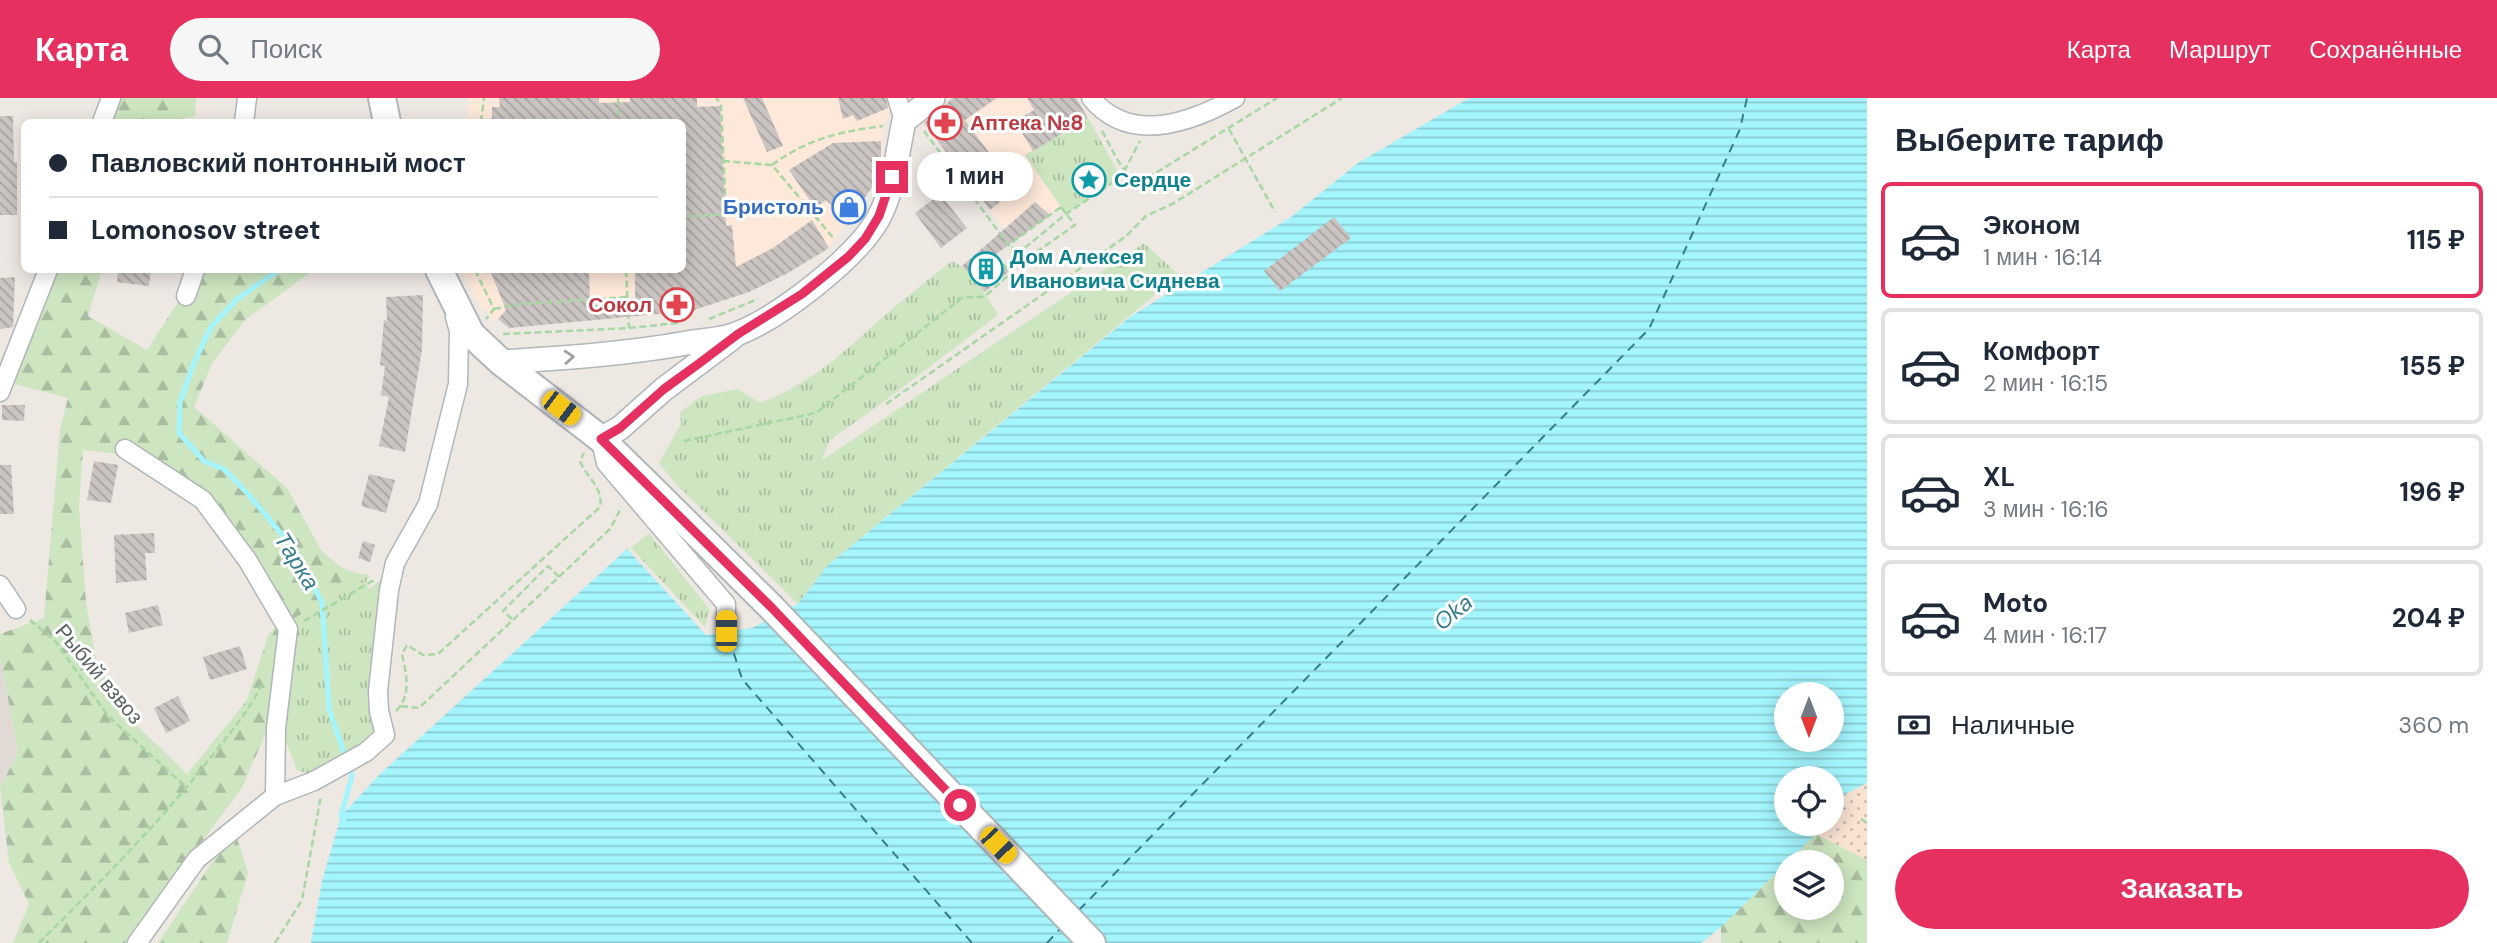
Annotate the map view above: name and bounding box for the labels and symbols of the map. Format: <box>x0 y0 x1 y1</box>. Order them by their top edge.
pharmacy icon: Аптека №8 <box>926 104 964 142</box>
place label: Аптека №8 <box>970 109 1084 137</box>
callout: 1 мин <box>917 153 1032 202</box>
route end <box>876 161 908 193</box>
place icon: Сердце <box>1070 161 1108 199</box>
place label: Сердце <box>1114 166 1191 194</box>
shop icon: Бристоль <box>830 188 868 226</box>
place label: Бристоль <box>723 193 824 221</box>
place label: Дом Алексея Ивановича Сиднева <box>1010 243 1220 295</box>
building icon: Дом Алексея Ивановича Сиднева <box>967 250 1005 288</box>
pharmacy icon: Сокол <box>658 286 696 324</box>
place label: Сокол <box>588 291 652 319</box>
one-way arrow <box>564 350 575 365</box>
car <box>538 387 585 429</box>
water label: Тарка <box>268 526 326 596</box>
water label: Oka <box>1427 587 1479 637</box>
car <box>716 610 737 652</box>
street label: Рыбий взвоз <box>49 618 149 730</box>
north arrow <box>1774 682 1844 752</box>
route start <box>944 789 976 821</box>
car <box>976 823 1021 867</box>

